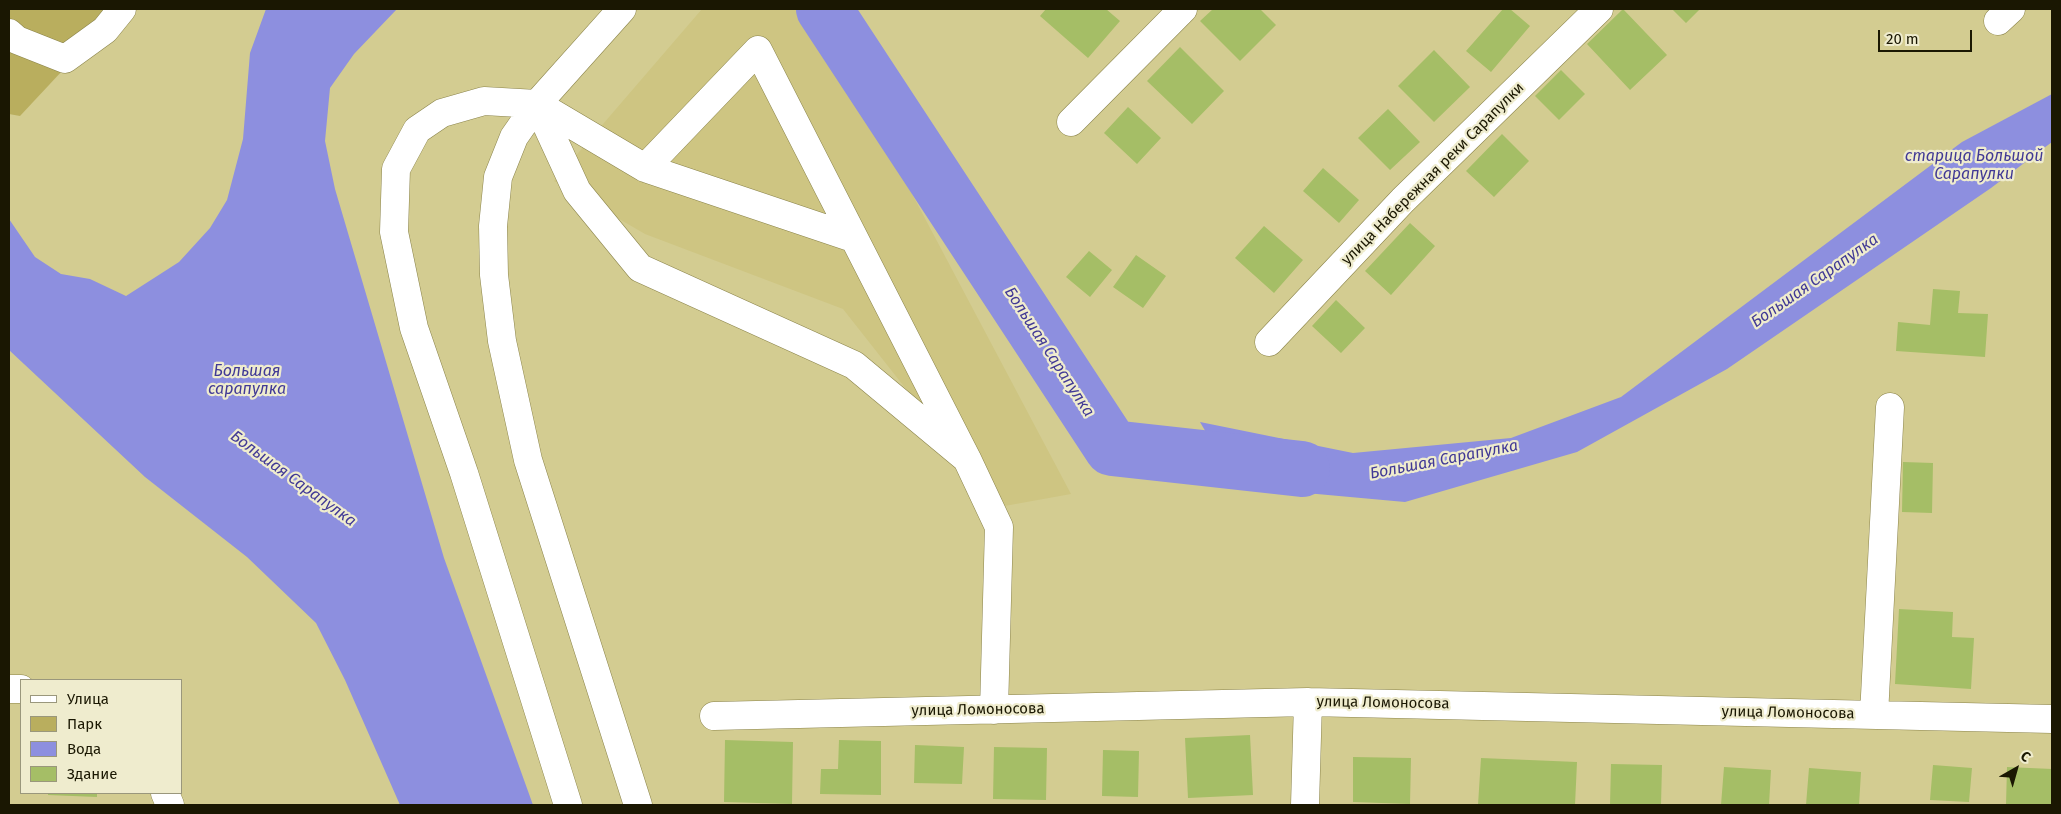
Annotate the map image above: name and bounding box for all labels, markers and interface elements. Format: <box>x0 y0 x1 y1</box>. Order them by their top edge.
scale bar <box>1881 20 1975 52</box>
text: 20 m <box>1886 30 1919 48</box>
street label: улица Набережная реки Сарапулки <box>1338 79 1528 269</box>
water label: старица Большой Сарапулки <box>1905 147 2043 185</box>
water label: Большая Сарапулка <box>1748 230 1882 332</box>
water label: Большая Сарапулка <box>1000 284 1098 420</box>
water label: Большая сарапулка <box>208 362 286 400</box>
water label: Большая Сарапулка <box>226 427 360 531</box>
water label: Большая Сарапулка <box>1368 436 1520 484</box>
legend <box>20 679 182 794</box>
text: Улица <box>67 690 109 708</box>
street label: улица Ломоносова <box>1316 693 1450 713</box>
street label: улица Ломоносова <box>911 700 1045 720</box>
street label: улица Ломоносова <box>1721 703 1855 723</box>
text: Парк <box>67 715 102 733</box>
text: Вода <box>67 740 101 758</box>
north arrow <box>1991 744 2041 794</box>
text: С <box>2017 748 2034 766</box>
text: Здание <box>67 765 117 783</box>

